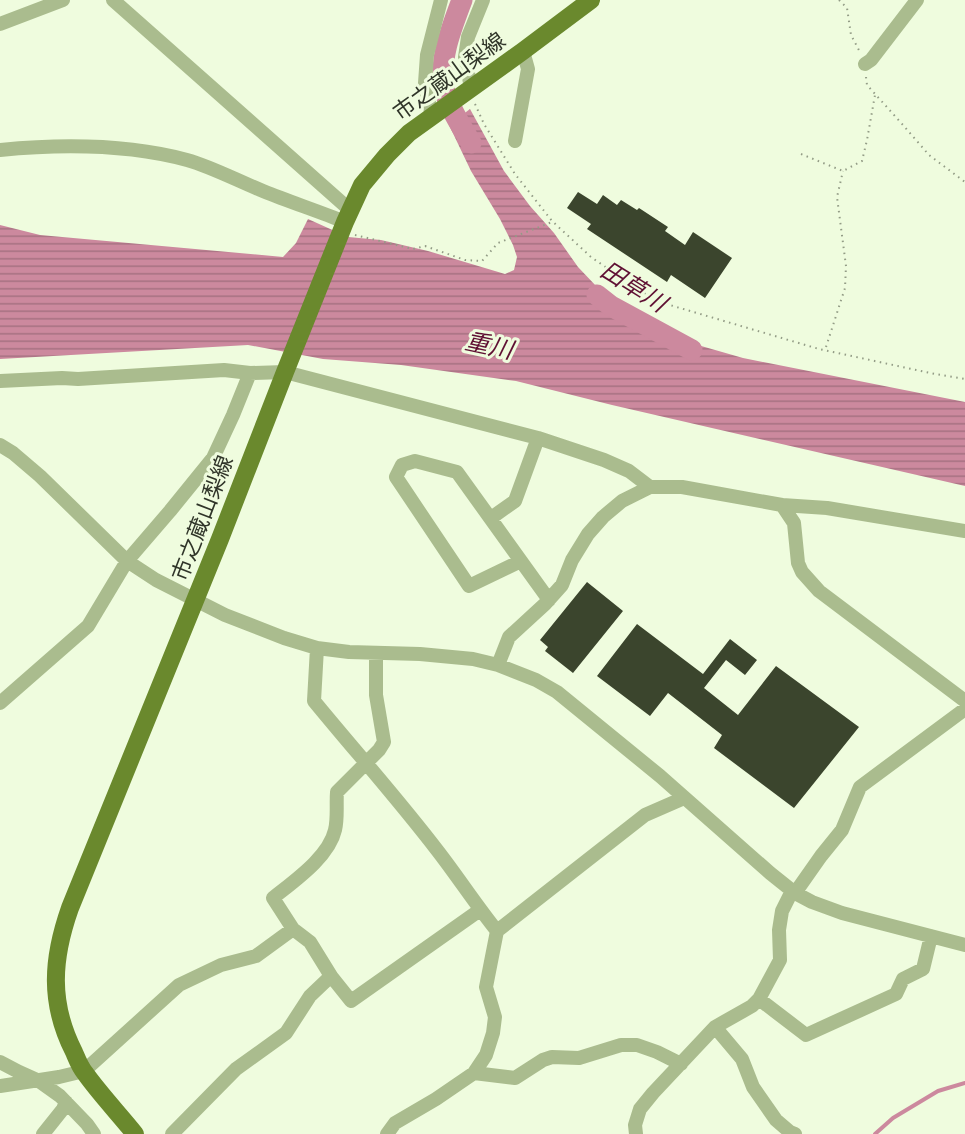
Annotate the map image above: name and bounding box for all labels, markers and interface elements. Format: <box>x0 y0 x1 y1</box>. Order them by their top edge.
street label: 市之蔵山梨線 <box>387 26 511 126</box>
water label: 田草川 <box>596 254 675 319</box>
water label: 重川 <box>462 325 519 365</box>
street label: 市之蔵山梨線 <box>165 451 239 585</box>

